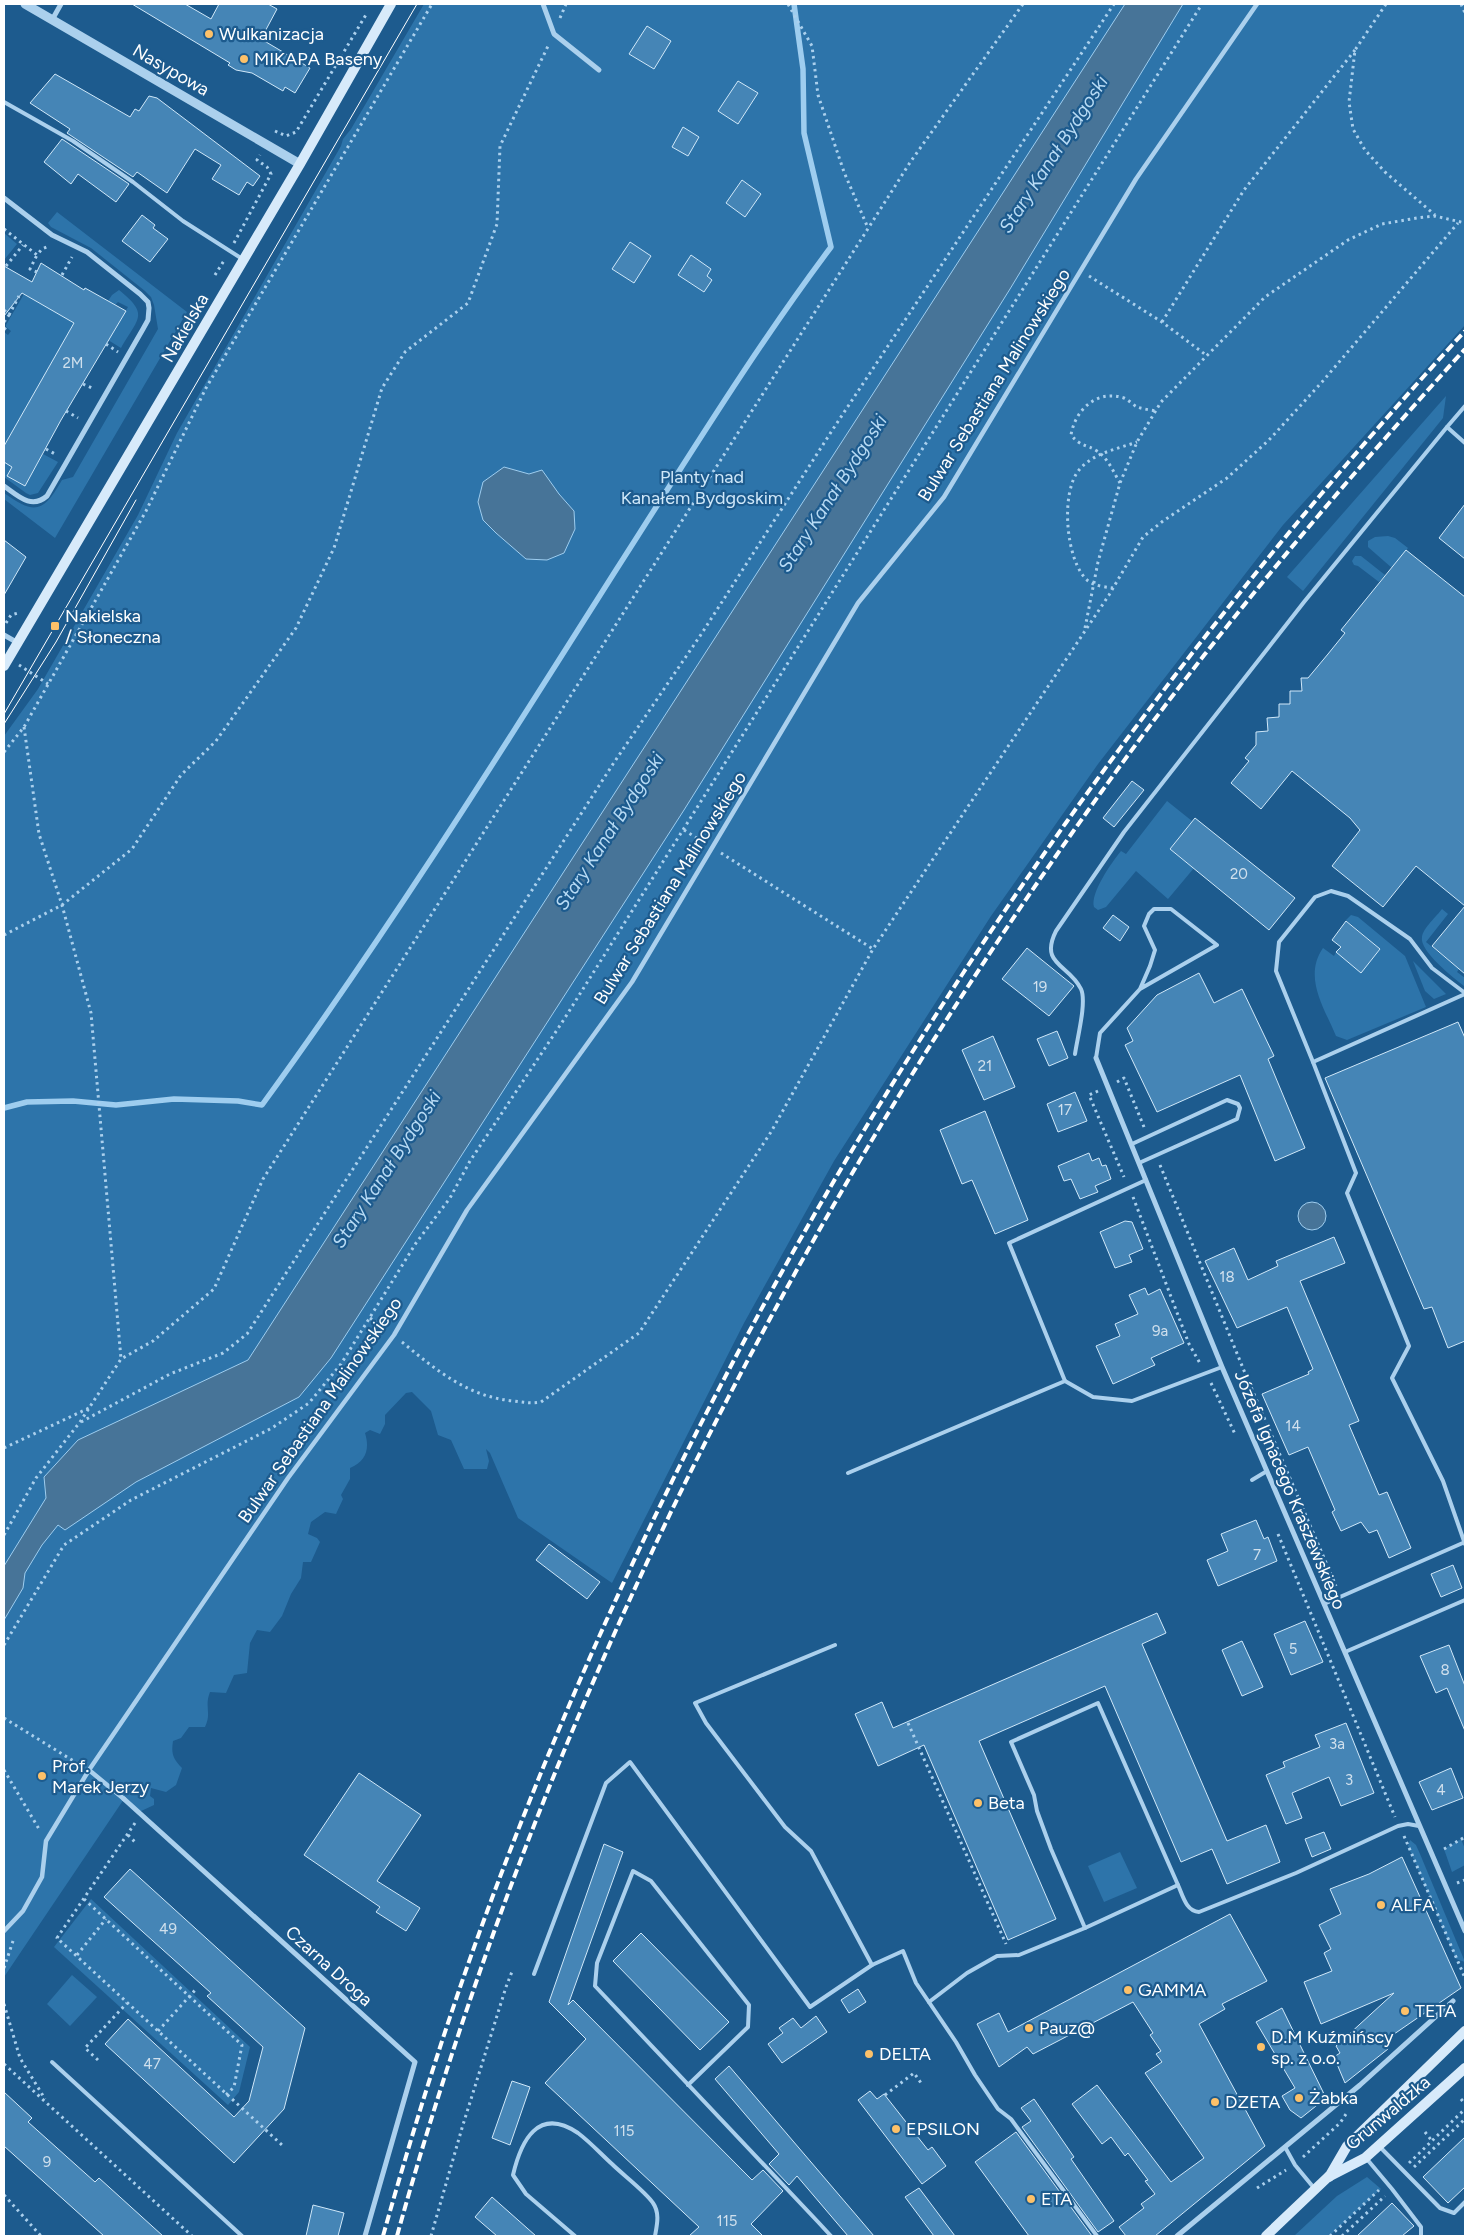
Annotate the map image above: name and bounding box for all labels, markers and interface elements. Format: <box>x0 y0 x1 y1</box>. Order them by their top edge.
place label: Wulkanizacja <box>219 23 324 45</box>
marker: Wulkanizacja <box>203 28 215 40</box>
street label: Nasypowa <box>129 39 213 101</box>
place label: MIKAPA Baseny <box>254 48 383 70</box>
marker: MIKAPA Baseny <box>238 53 250 65</box>
water label: Stary Kanał Bydgoski <box>994 71 1113 237</box>
street label: Bulwar Sebastiana Malinowskiego <box>913 264 1075 506</box>
street label: Nakielska <box>156 290 214 366</box>
house number: 2M <box>62 354 84 372</box>
water label: Stary Kanał Bydgoski <box>773 410 892 576</box>
park label: Planty nad Kanałem Bydgoskim <box>621 466 783 509</box>
place label: Nakielska / Słoneczna <box>65 605 161 648</box>
marker: Nakielska / Słoneczna <box>49 620 61 632</box>
water label: Stary Kanał Bydgoski <box>550 748 669 914</box>
street label: Bulwar Sebastiana Malinowskiego <box>589 767 751 1009</box>
house number: 20 <box>1230 865 1248 883</box>
house number: 19 <box>1033 978 1047 996</box>
house number: 21 <box>978 1057 992 1075</box>
water label: Stary Kanał Bydgoski <box>327 1086 446 1252</box>
house number: 17 <box>1058 1101 1072 1119</box>
house number: 18 <box>1219 1268 1235 1286</box>
street label: Bulwar Sebastiana Malinowskiego <box>233 1293 407 1527</box>
house number: 9a <box>1152 1322 1168 1340</box>
street label: Józefa Ignacego Kraszewskiego <box>1230 1367 1350 1613</box>
house number: 14 <box>1285 1417 1301 1435</box>
house number: 7 <box>1253 1546 1261 1564</box>
house number: 5 <box>1289 1640 1297 1658</box>
house number: 8 <box>1440 1661 1450 1679</box>
house number: 3a <box>1329 1735 1345 1753</box>
place label: Prof. Marek Jerzy <box>52 1755 150 1798</box>
marker: Prof. Marek Jerzy <box>36 1770 48 1782</box>
house number: 3 <box>1345 1771 1353 1789</box>
house number: 4 <box>1436 1781 1446 1799</box>
place label: Beta <box>988 1792 1025 1814</box>
marker: Beta <box>972 1797 984 1809</box>
place label: ALFA <box>1391 1894 1435 1916</box>
marker: ALFA <box>1375 1899 1387 1911</box>
house number: 49 <box>159 1920 177 1938</box>
street label: Czarna Droga <box>281 1921 377 2011</box>
place label: GAMMA <box>1138 1979 1206 2001</box>
marker: GAMMA <box>1122 1984 1134 1996</box>
place label: TETA <box>1415 2000 1456 2022</box>
marker: TETA <box>1399 2005 1411 2017</box>
place label: Pauz@ <box>1039 2017 1095 2039</box>
marker: Pauz@ <box>1023 2022 1035 2034</box>
place label: D.M Kuźmińscy sp. z o.o. <box>1271 2026 1394 2069</box>
marker: D.M Kuźmińscy sp. z o.o. <box>1255 2041 1267 2053</box>
place label: DELTA <box>879 2043 931 2065</box>
marker: DELTA <box>863 2048 875 2060</box>
house number: 47 <box>143 2055 161 2073</box>
street label: Grunwaldzka <box>1341 2071 1435 2155</box>
place label: Żabka <box>1309 2087 1358 2109</box>
place label: DZETA <box>1225 2091 1280 2113</box>
marker: Żabka <box>1293 2092 1305 2104</box>
marker: DZETA <box>1209 2096 1221 2108</box>
place label: EPSILON <box>906 2118 980 2140</box>
house number: 115 <box>613 2122 635 2140</box>
marker: EPSILON <box>890 2123 902 2135</box>
house number: 9 <box>43 2153 51 2171</box>
place label: ETA <box>1041 2188 1073 2210</box>
marker: ETA <box>1025 2193 1037 2205</box>
house number: 115 <box>716 2212 738 2230</box>

